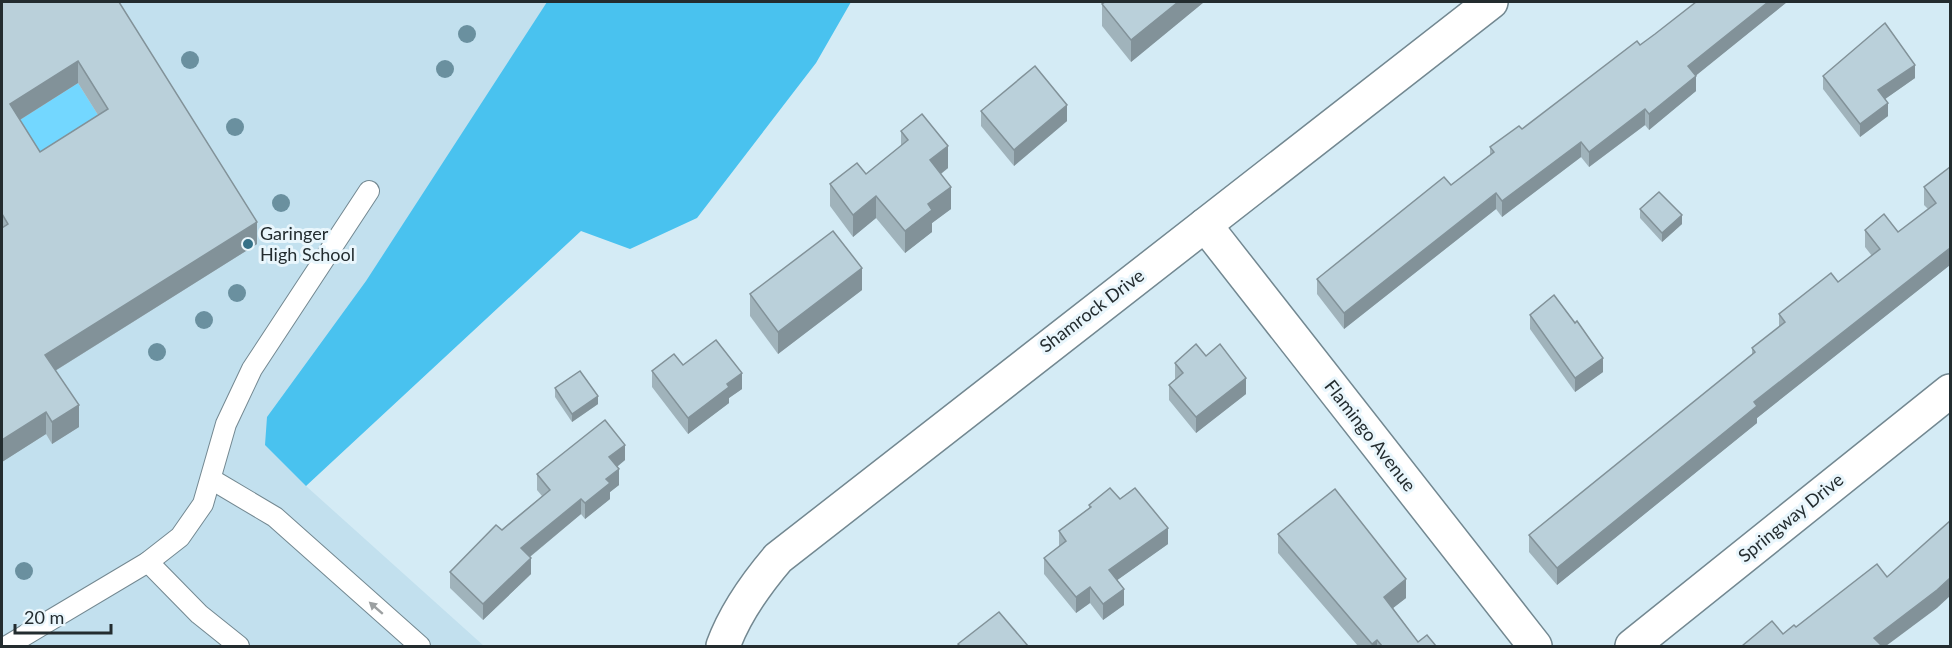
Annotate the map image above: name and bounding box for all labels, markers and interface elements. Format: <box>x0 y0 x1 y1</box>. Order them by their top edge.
place label: Garinger High School <box>260 222 355 265</box>
marker: Garinger High School <box>241 237 255 251</box>
street label: Shamrock Drive <box>1035 264 1148 357</box>
street label: Flamingo Avenue <box>1320 375 1421 496</box>
street label: Springway Drive <box>1733 468 1847 566</box>
scale bar <box>15 597 111 635</box>
one-way arrow <box>369 602 384 615</box>
text: 20 m <box>24 606 64 628</box>

